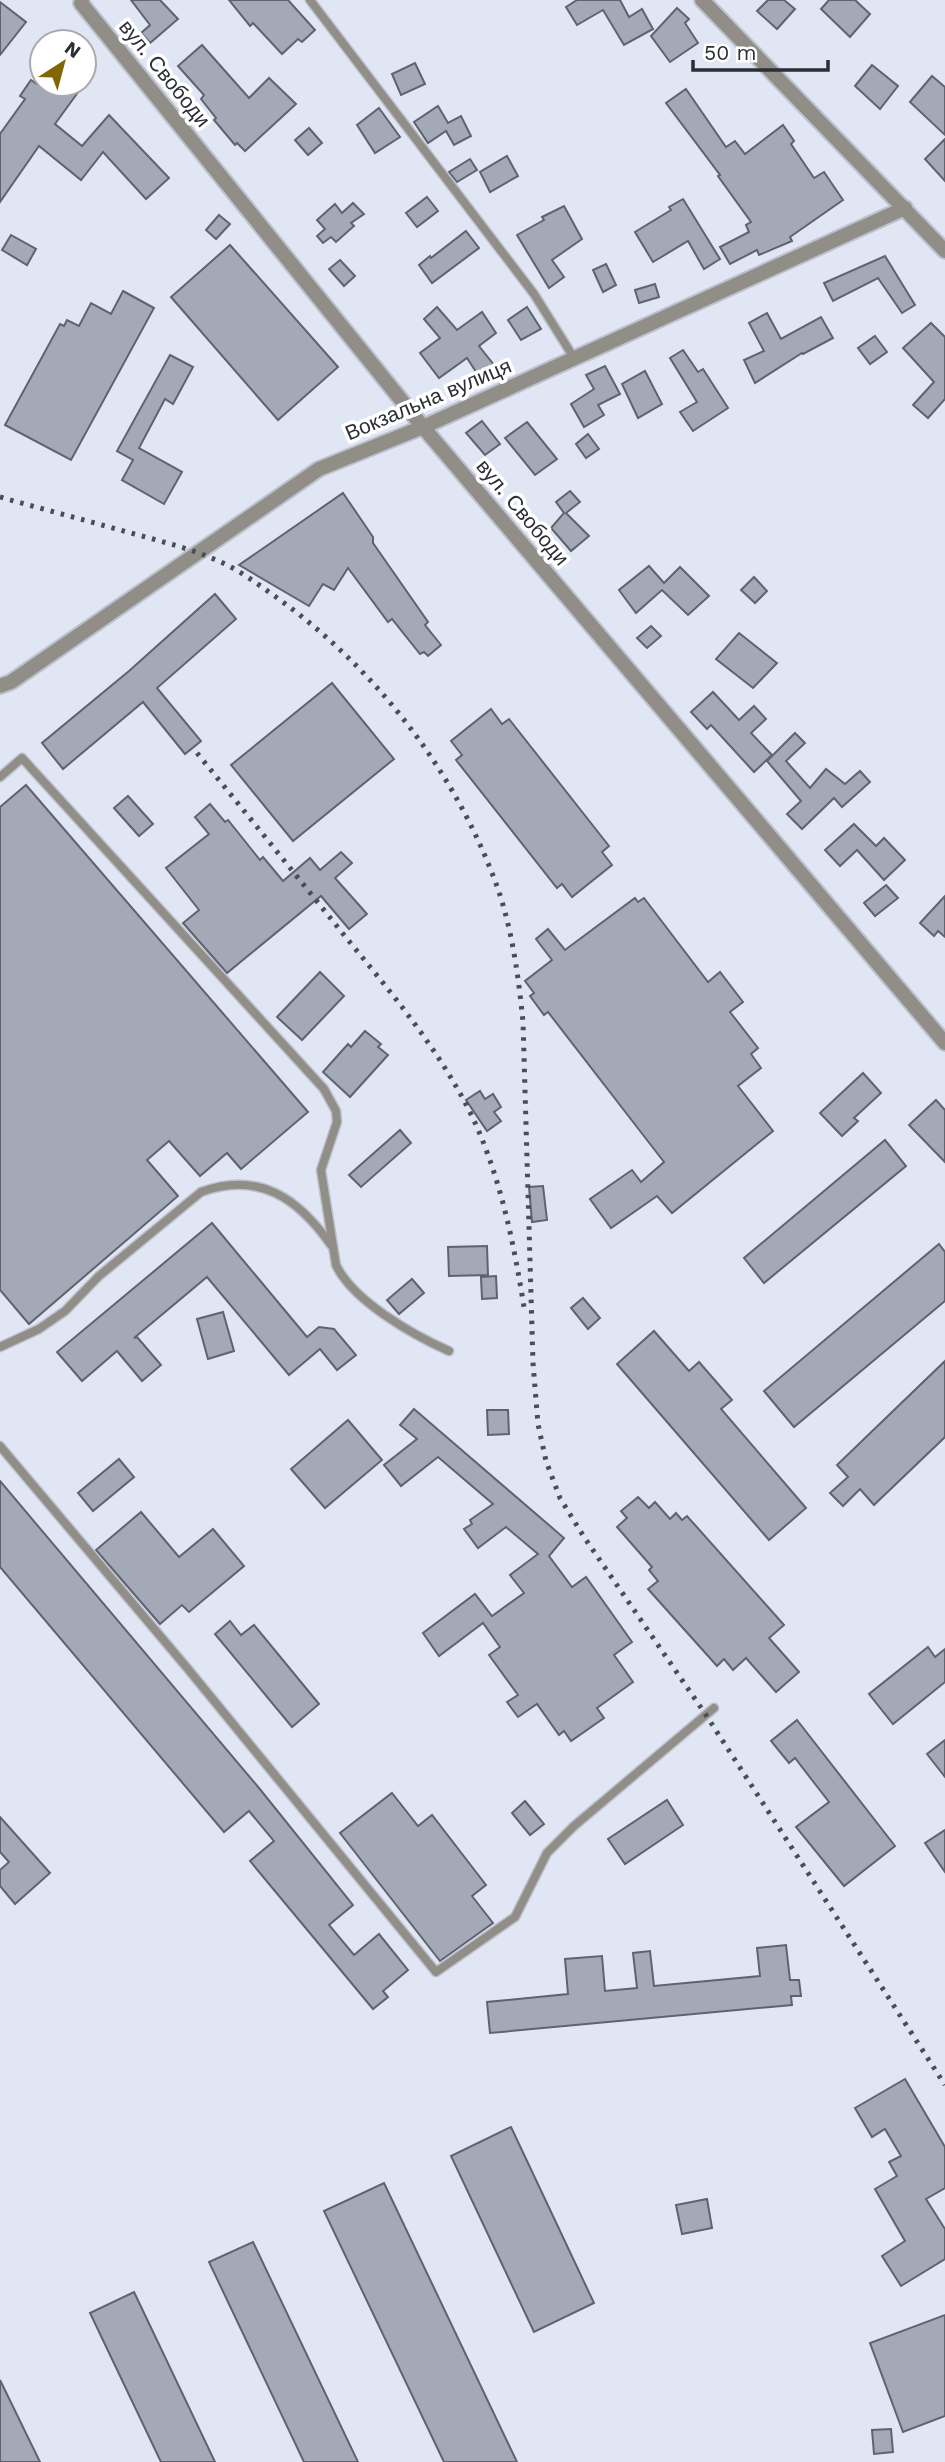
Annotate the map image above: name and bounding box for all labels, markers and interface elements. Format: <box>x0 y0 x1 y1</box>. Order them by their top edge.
street label: вул. Свободи <box>114 14 216 132</box>
north arrow <box>28 28 98 98</box>
scale bar <box>693 28 828 72</box>
text: N <box>60 36 85 63</box>
text: 50 m <box>704 40 756 65</box>
street label: Вокзальна вулиця <box>341 353 515 445</box>
street label: вул. Свободи <box>471 454 575 570</box>

